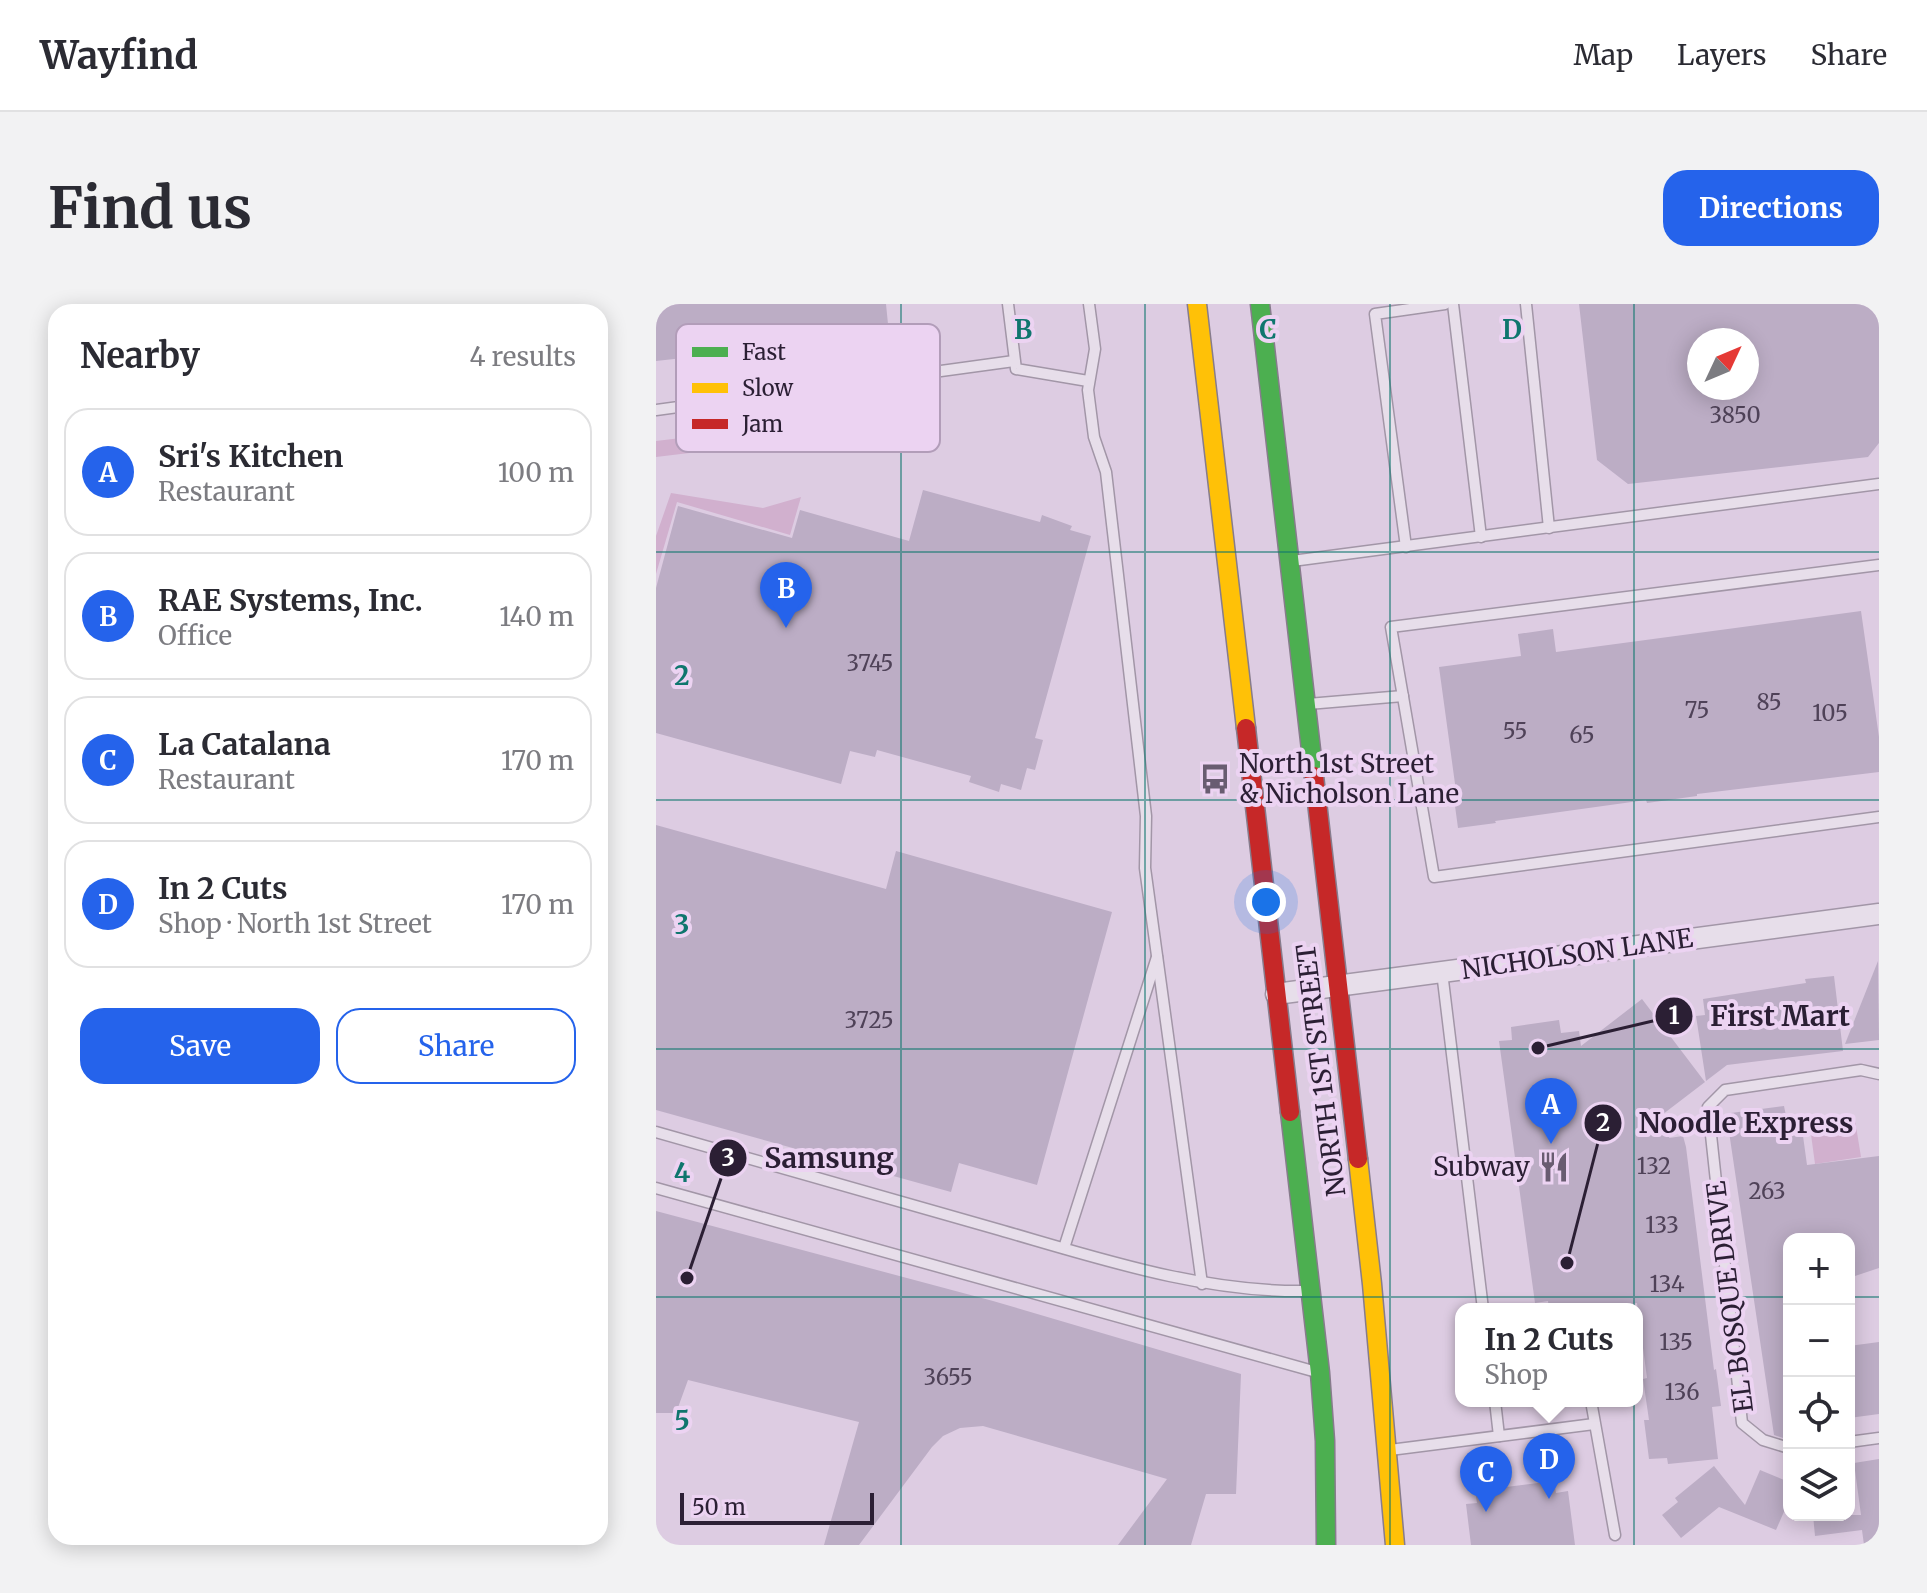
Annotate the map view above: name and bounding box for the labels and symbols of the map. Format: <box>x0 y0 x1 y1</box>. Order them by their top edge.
text: B <box>1014 313 1032 346</box>
text: C <box>1259 313 1277 346</box>
text: D <box>1502 313 1522 346</box>
legend <box>676 324 940 452</box>
north arrow <box>1687 328 1759 400</box>
text: Fast <box>742 338 786 366</box>
text: Slow <box>742 374 793 402</box>
house number: 3850 <box>1709 401 1761 429</box>
text: Jam <box>741 410 783 438</box>
pin: B <box>760 562 812 628</box>
house number: 3745 <box>847 649 893 677</box>
text: 2 <box>674 659 690 692</box>
house number: 85 <box>1756 688 1782 716</box>
house number: 75 <box>1685 696 1709 724</box>
house number: 105 <box>1812 699 1848 727</box>
house number: 55 <box>1503 717 1527 745</box>
house number: 65 <box>1569 721 1595 749</box>
place label: North 1st Street & Nicholson Lane <box>1239 747 1459 810</box>
bus stop icon: North 1st Street & Nicholson Lane <box>1198 762 1232 796</box>
your location <box>1246 882 1286 922</box>
text: 3 <box>675 908 689 941</box>
street label: NICHOLSON LANE <box>1459 921 1695 986</box>
street label: NORTH 1ST STREET <box>1289 942 1352 1198</box>
callout: First Mart <box>1654 990 1866 1042</box>
text: First Mart <box>1710 998 1850 1034</box>
text: 1 <box>1668 1000 1680 1031</box>
house number: 3725 <box>844 1006 894 1034</box>
pin: A <box>1525 1078 1577 1144</box>
callout: Noodle Express <box>1583 1097 1870 1149</box>
text: Noodle Express <box>1639 1105 1853 1141</box>
text: 2 <box>1596 1107 1610 1138</box>
callout: Samsung <box>708 1132 909 1184</box>
text: Samsung <box>764 1140 894 1176</box>
text: 3 <box>721 1142 735 1173</box>
place label: Subway <box>1433 1150 1531 1183</box>
restaurant icon: Subway <box>1537 1150 1571 1184</box>
house number: 132 <box>1637 1152 1671 1180</box>
text: 4 <box>674 1156 691 1189</box>
house number: 263 <box>1748 1177 1786 1205</box>
street label: EL BOSQUE DRIVE <box>1699 1179 1760 1415</box>
house number: 133 <box>1645 1211 1679 1239</box>
house number: 134 <box>1649 1270 1685 1298</box>
house number: 135 <box>1659 1328 1693 1356</box>
house number: 3655 <box>923 1363 973 1391</box>
house number: 136 <box>1665 1378 1699 1406</box>
text: 5 <box>674 1404 690 1437</box>
pin: D <box>1523 1433 1575 1499</box>
pin: C <box>1460 1446 1512 1512</box>
scale bar <box>680 1489 874 1525</box>

